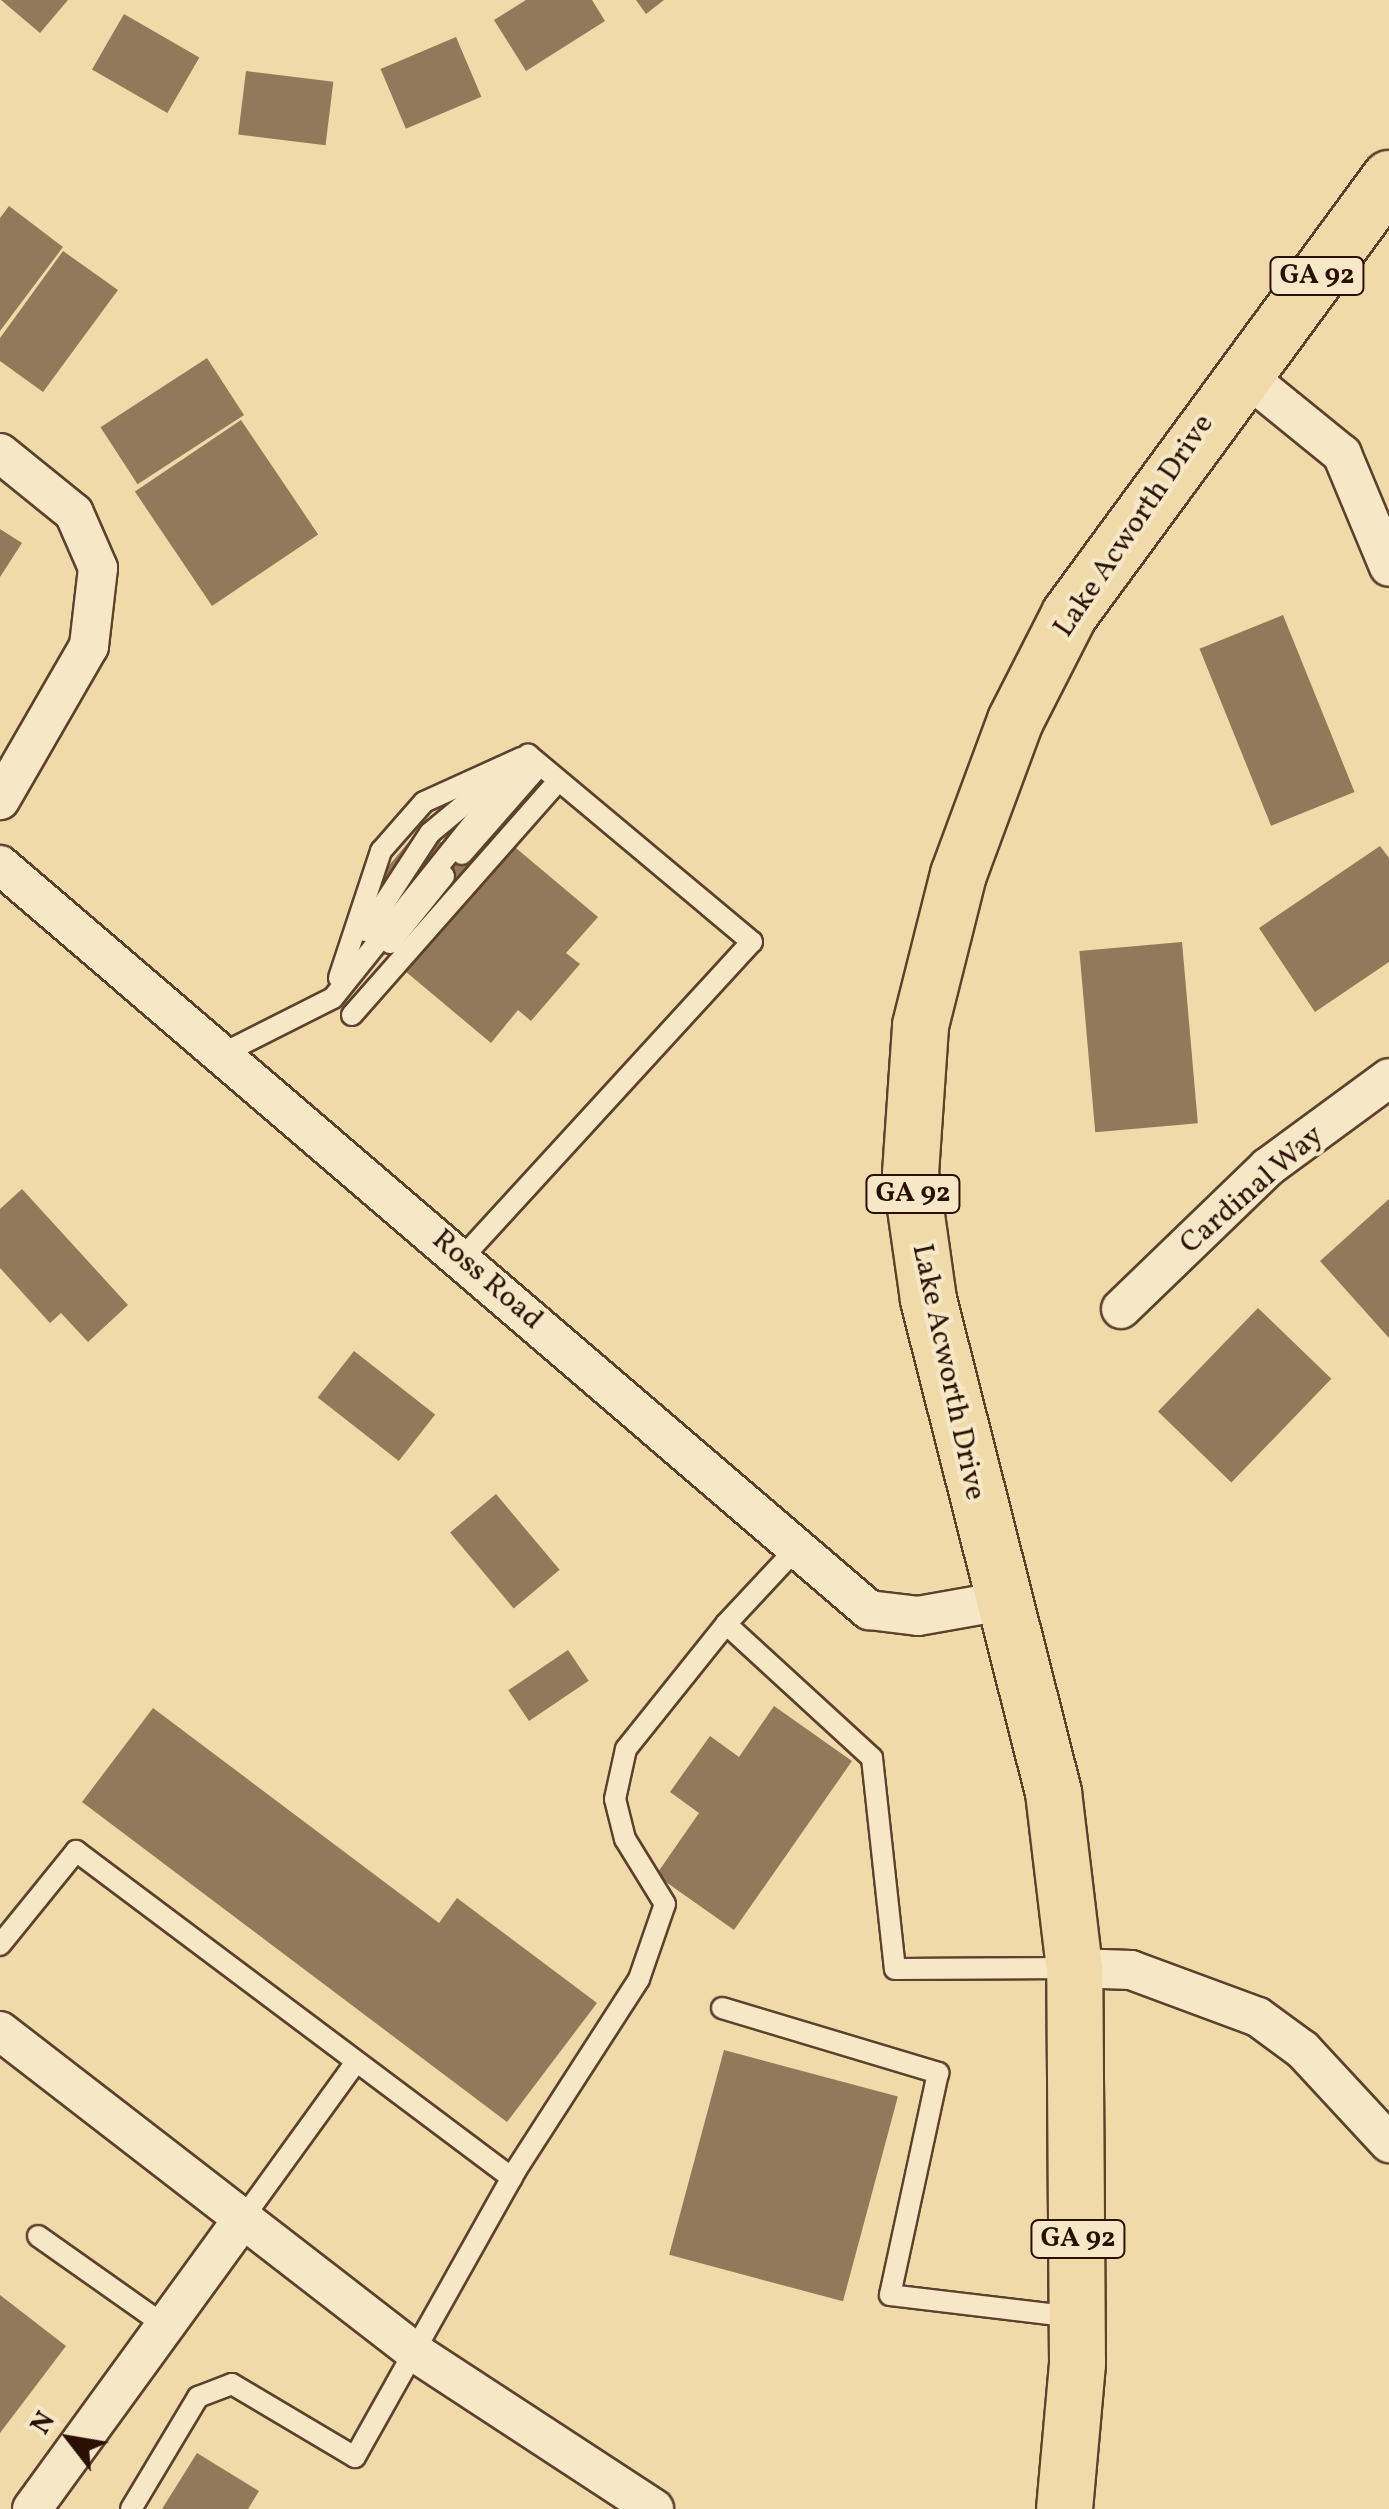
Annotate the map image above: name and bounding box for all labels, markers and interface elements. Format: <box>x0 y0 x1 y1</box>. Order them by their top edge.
road number: GA 92 <box>1267 253 1367 299</box>
street label: Lake Acworth Drive <box>1046 408 1222 644</box>
street label: Cardinal Way <box>1173 1118 1331 1262</box>
road number: GA 92 <box>863 1171 963 1217</box>
street label: Ross Road <box>424 1222 550 1338</box>
street label: Lake Acworth Drive <box>903 1241 993 1503</box>
road number: GA 92 <box>1028 2216 1128 2262</box>
north arrow <box>20 2389 120 2489</box>
text: N <box>22 2405 66 2442</box>

